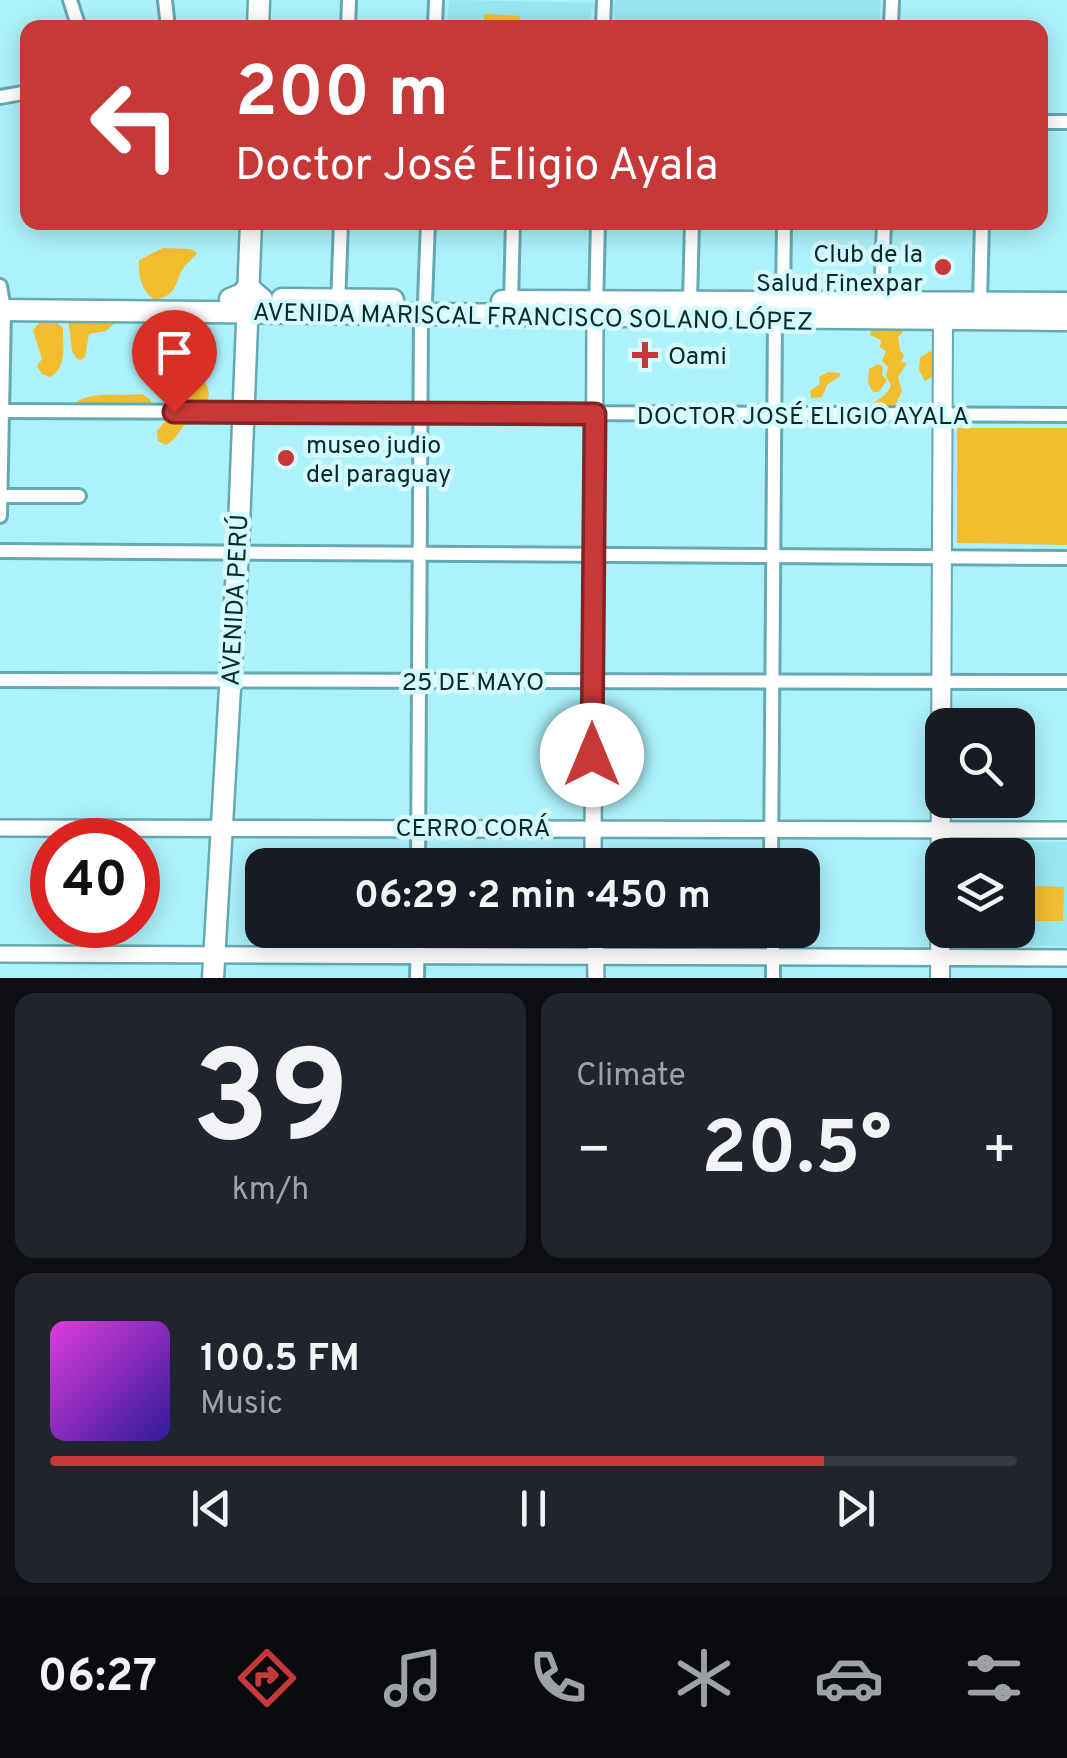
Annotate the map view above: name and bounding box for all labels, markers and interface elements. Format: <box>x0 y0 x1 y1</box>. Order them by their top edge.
text: 200 m <box>235 52 449 141</box>
icon: left <box>70 60 200 190</box>
text: Doctor José Eligio Ayala <box>235 139 718 196</box>
place label: Club de la Salud Finexpar <box>756 240 923 301</box>
marker: Club de la Salud Finexpar <box>932 256 954 278</box>
street label: AVENIDA MARISCAL FRANCISCO SOLANO LÓPEZ <box>252 297 813 340</box>
pin <box>132 310 217 413</box>
icon: arrive <box>147 325 202 380</box>
marker: Oami <box>632 342 658 368</box>
place label: Oami <box>668 342 727 374</box>
street label: DOCTOR JOSÉ ELIGIO AYALA <box>637 401 969 434</box>
place label: museo judio del paraguay <box>306 431 451 492</box>
marker: museo judio del paraguay <box>275 447 297 469</box>
street label: AVENIDA PERÚ <box>216 513 257 687</box>
street label: 25 DE MAYO <box>402 668 544 700</box>
position arrow <box>540 703 644 807</box>
map controls <box>925 708 1035 948</box>
button: search <box>925 708 1035 818</box>
street label: CERRO CORÁ <box>396 813 550 846</box>
speed limit sign: 40 <box>30 818 160 948</box>
button: layers <box>925 838 1035 948</box>
text: 06:29 · 2 min · 450 m <box>354 873 711 922</box>
text: 39 <box>192 1023 349 1188</box>
text: Climate <box>576 1057 686 1097</box>
text: 20.5° <box>701 1105 892 1200</box>
text: − <box>576 1118 611 1188</box>
text: + <box>982 1118 1017 1188</box>
text: km/h <box>232 1171 309 1211</box>
text: 100.5 FM <box>200 1336 360 1385</box>
text: Music <box>200 1385 283 1425</box>
icon: previous <box>184 1481 239 1536</box>
icon: pause <box>506 1481 561 1536</box>
icon: next <box>828 1481 883 1536</box>
icon: directions <box>232 1643 302 1713</box>
icon: music <box>378 1643 448 1713</box>
icon: phone <box>523 1643 593 1713</box>
icon: climate <box>669 1643 739 1713</box>
icon: car <box>814 1643 884 1713</box>
icon: filters <box>959 1643 1029 1713</box>
text: 06:27 <box>38 1650 157 1707</box>

